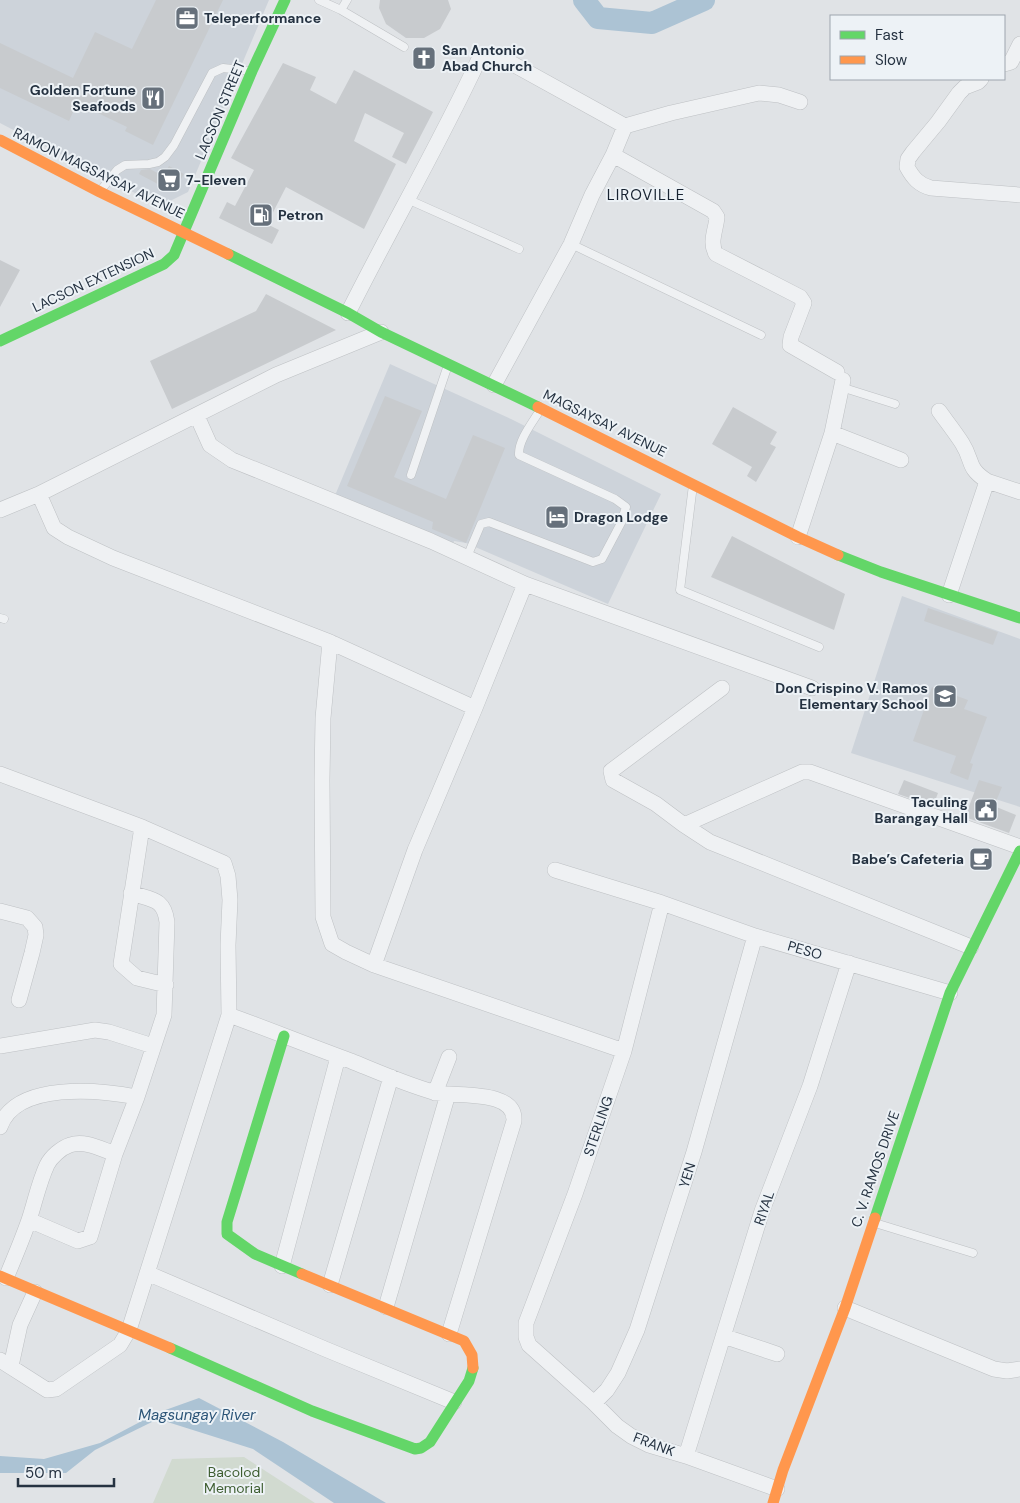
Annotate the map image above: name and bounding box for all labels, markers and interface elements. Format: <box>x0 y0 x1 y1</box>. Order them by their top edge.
office icon: Teleperformance <box>174 5 200 31</box>
place label: Teleperformance <box>204 9 321 27</box>
legend <box>830 15 1005 80</box>
text: Fast <box>875 25 904 45</box>
place label: San Antonio Abad Church <box>442 41 532 75</box>
church icon: San Antonio Abad Church <box>411 45 437 71</box>
text: Slow <box>875 50 908 70</box>
street label: LACSON STREET <box>191 57 249 162</box>
place label: Golden Fortune Seafoods <box>30 81 136 115</box>
restaurant icon: Golden Fortune Seafoods <box>140 85 166 111</box>
street label: RAMON MAGSAYSAY AVENUE <box>10 124 188 223</box>
supermarket icon: 7-Eleven <box>156 167 182 193</box>
place label: 7-Eleven <box>186 171 246 189</box>
district label: LIROVILLE <box>607 185 685 205</box>
fuel station icon: Petron <box>248 202 274 228</box>
place label: Petron <box>278 206 323 224</box>
street label: LACSON EXTENSION <box>29 244 157 316</box>
street label: MAGSAYSAY AVENUE <box>540 385 670 461</box>
hotel icon: Dragon Lodge <box>544 504 570 530</box>
place label: Dragon Lodge <box>574 508 668 526</box>
place label: Don Crispino V. Ramos Elementary School <box>775 679 928 713</box>
school or university icon: Don Crispino V. Ramos Elementary School <box>932 683 958 709</box>
place label: Taculing Barangay Hall <box>875 793 968 827</box>
public building icon: Taculing Barangay Hall <box>973 797 999 823</box>
cafe icon: Babe’s Cafeteria <box>968 846 994 872</box>
place label: Babe’s Cafeteria <box>852 850 964 868</box>
street label: PESO <box>786 937 824 964</box>
street label: STERLING <box>579 1093 617 1159</box>
street label: C. V. RAMOS DRIVE <box>847 1108 903 1230</box>
street label: YEN <box>675 1160 699 1190</box>
street label: RIYAL <box>750 1188 778 1228</box>
water label: Magsungay River <box>138 1405 256 1425</box>
street label: FRANK <box>631 1428 677 1460</box>
scale bar <box>18 1456 114 1488</box>
text: 50 m <box>25 1463 62 1483</box>
park label: Bacolod Memorial <box>204 1463 264 1497</box>

